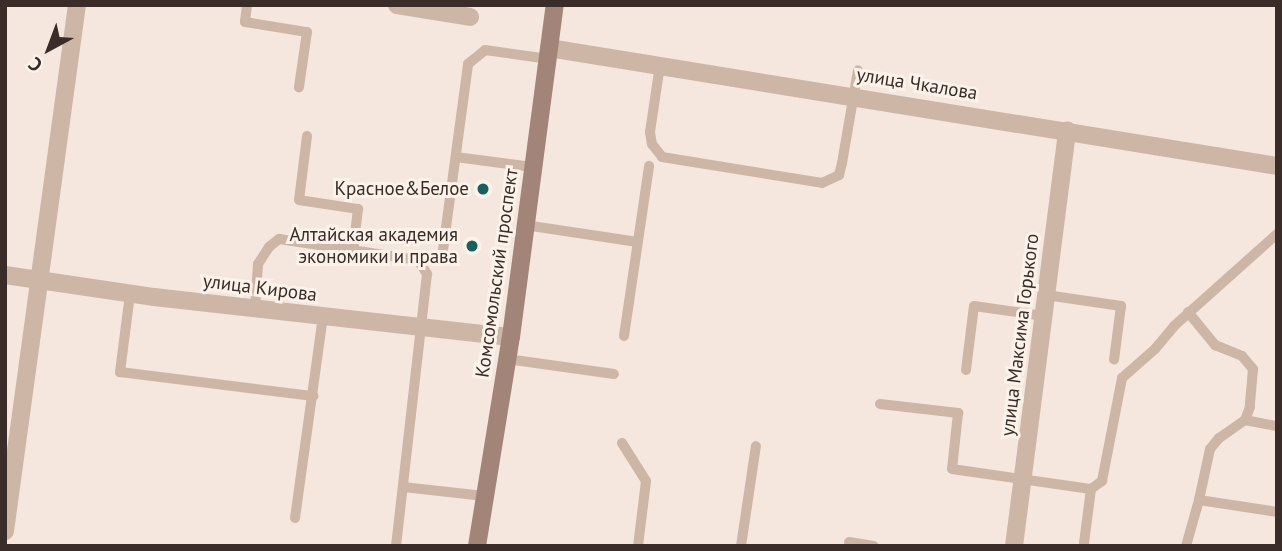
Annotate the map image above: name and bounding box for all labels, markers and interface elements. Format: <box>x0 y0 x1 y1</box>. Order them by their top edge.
north arrow <box>14 14 84 84</box>
text: С <box>23 52 47 77</box>
street label: улица Чкалова <box>855 63 979 105</box>
street label: Комсомольский проспект <box>471 167 523 379</box>
place label: Красное&Белое <box>334 178 469 200</box>
marker: Красное&Белое <box>475 181 491 197</box>
place label: Алтайская академия экономики и права <box>289 224 458 268</box>
street label: улица Максима Горького <box>996 232 1044 438</box>
marker: Алтайская академия экономики и права <box>464 238 480 254</box>
street label: улица Кирова <box>202 270 318 306</box>

